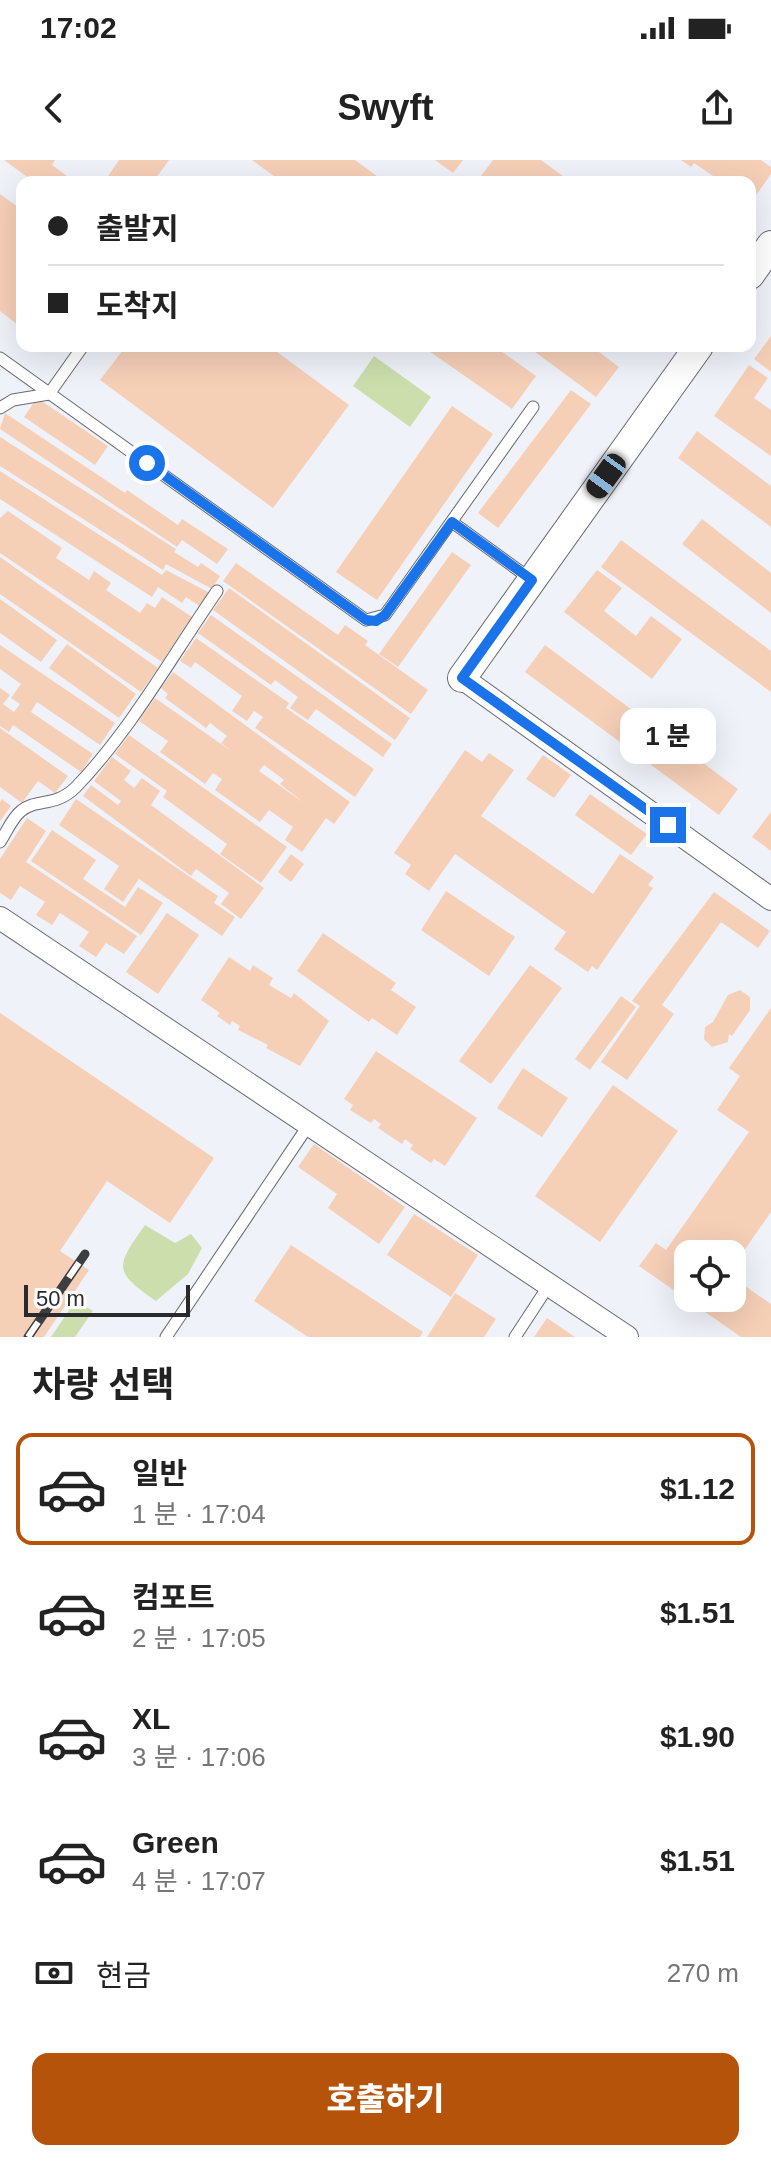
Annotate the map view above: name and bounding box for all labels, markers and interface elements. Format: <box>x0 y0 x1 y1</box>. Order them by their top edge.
text: 17:02 <box>40 11 117 44</box>
icon: back <box>32 86 76 130</box>
icon: share <box>695 86 739 130</box>
text: Swyft <box>337 87 434 128</box>
text: 출발지 <box>96 212 179 245</box>
text: 도착지 <box>96 289 179 322</box>
route start <box>129 445 165 481</box>
car <box>582 450 630 502</box>
callout: 1 분 <box>620 709 716 765</box>
text: 1 분 <box>645 721 691 751</box>
route end <box>650 807 686 843</box>
map controls <box>674 1240 746 1312</box>
button: locate <box>674 1240 746 1312</box>
scale bar <box>24 1281 190 1317</box>
text: 50 m <box>36 1286 85 1311</box>
text: 차량 선택 <box>32 1364 174 1405</box>
icon: car <box>36 1453 108 1525</box>
text: 일반 <box>132 1457 187 1490</box>
text: $1.12 <box>660 1472 735 1505</box>
text: 1 분 · 17:04 <box>132 1499 266 1529</box>
icon: car <box>36 1577 108 1649</box>
text: 컴포트 <box>132 1581 215 1614</box>
text: $1.51 <box>660 1596 735 1629</box>
text: 2 분 · 17:05 <box>132 1623 266 1653</box>
icon: car <box>36 1701 108 1773</box>
text: XL <box>132 1702 170 1735</box>
text: $1.90 <box>660 1720 735 1753</box>
text: 3 분 · 17:06 <box>132 1742 266 1772</box>
icon: car <box>36 1825 108 1897</box>
text: Green <box>132 1826 219 1859</box>
text: $1.51 <box>660 1844 735 1877</box>
text: 4 분 · 17:07 <box>132 1866 266 1896</box>
icon: cash <box>32 1951 76 1995</box>
text: 270 m <box>667 1958 739 1988</box>
text: 현금 <box>96 1959 151 1992</box>
button: 호출하기 <box>32 2053 739 2145</box>

